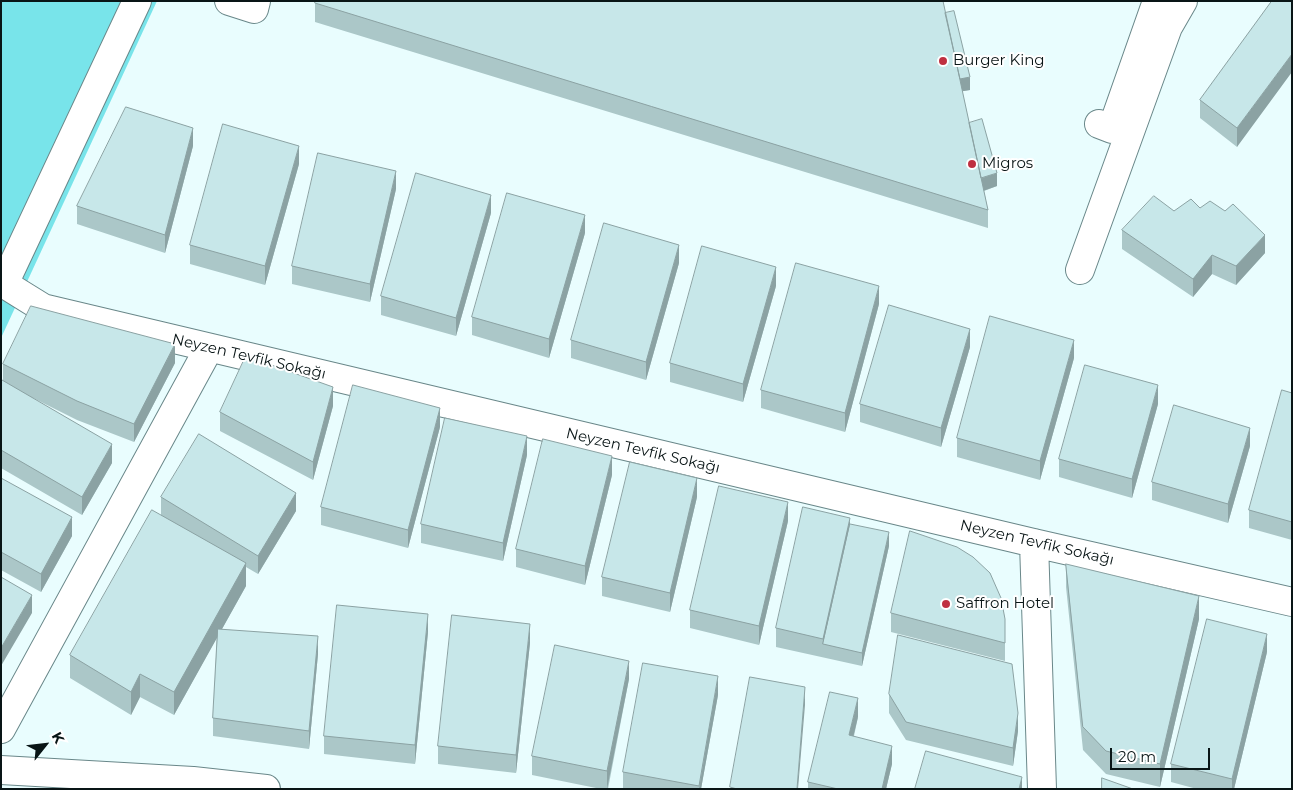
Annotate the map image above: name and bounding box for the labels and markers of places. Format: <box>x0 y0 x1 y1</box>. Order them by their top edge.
place label: Burger King <box>953 52 1045 70</box>
marker: Burger King <box>937 55 949 67</box>
place label: Migros <box>982 155 1033 173</box>
marker: Migros <box>966 158 978 170</box>
place label: Saffron Hotel <box>956 595 1054 613</box>
marker: Saffron Hotel <box>940 598 952 610</box>

